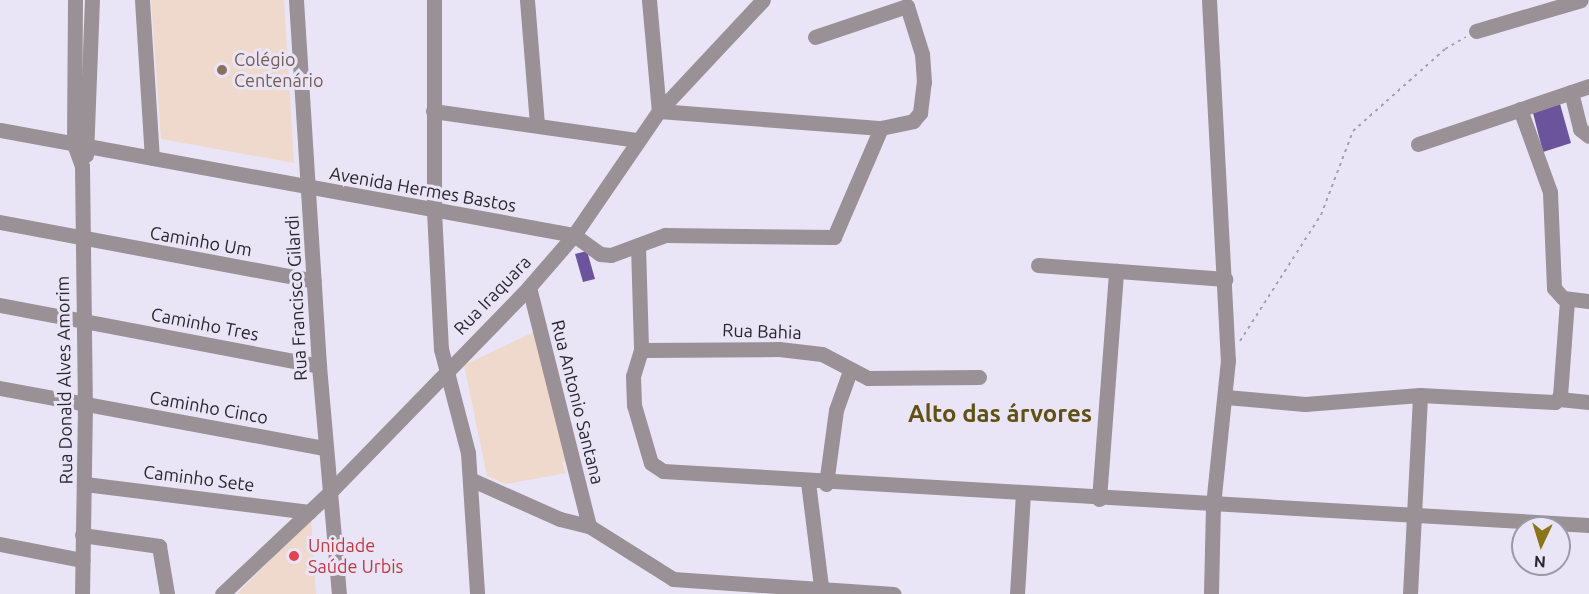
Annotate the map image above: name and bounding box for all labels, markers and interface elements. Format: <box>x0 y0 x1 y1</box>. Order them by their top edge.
place label: Colégio Centenário <box>234 49 323 92</box>
marker: Colégio Centenário <box>215 63 229 77</box>
street label: Avenida Hermes Bastos <box>328 162 518 216</box>
street label: Rua Francisco Gilardi <box>281 215 311 381</box>
street label: Caminho Um <box>148 221 254 261</box>
street label: Rua Iraquara <box>449 251 535 339</box>
street label: Rua Donald Alves Amorim <box>51 276 77 484</box>
street label: Caminho Tres <box>149 303 261 345</box>
street label: Rua Antonio Santana <box>547 318 609 486</box>
street label: Rua Bahia <box>722 319 802 343</box>
street label: Caminho Cinco <box>148 386 270 428</box>
district label: Alto das árvores <box>908 400 1092 428</box>
street label: Caminho Sete <box>142 460 256 496</box>
north arrow <box>1511 516 1571 576</box>
place label: Unidade Saúde Urbis <box>308 535 403 578</box>
marker: Unidade Saúde Urbis <box>285 547 303 565</box>
text: N <box>1533 553 1546 571</box>

